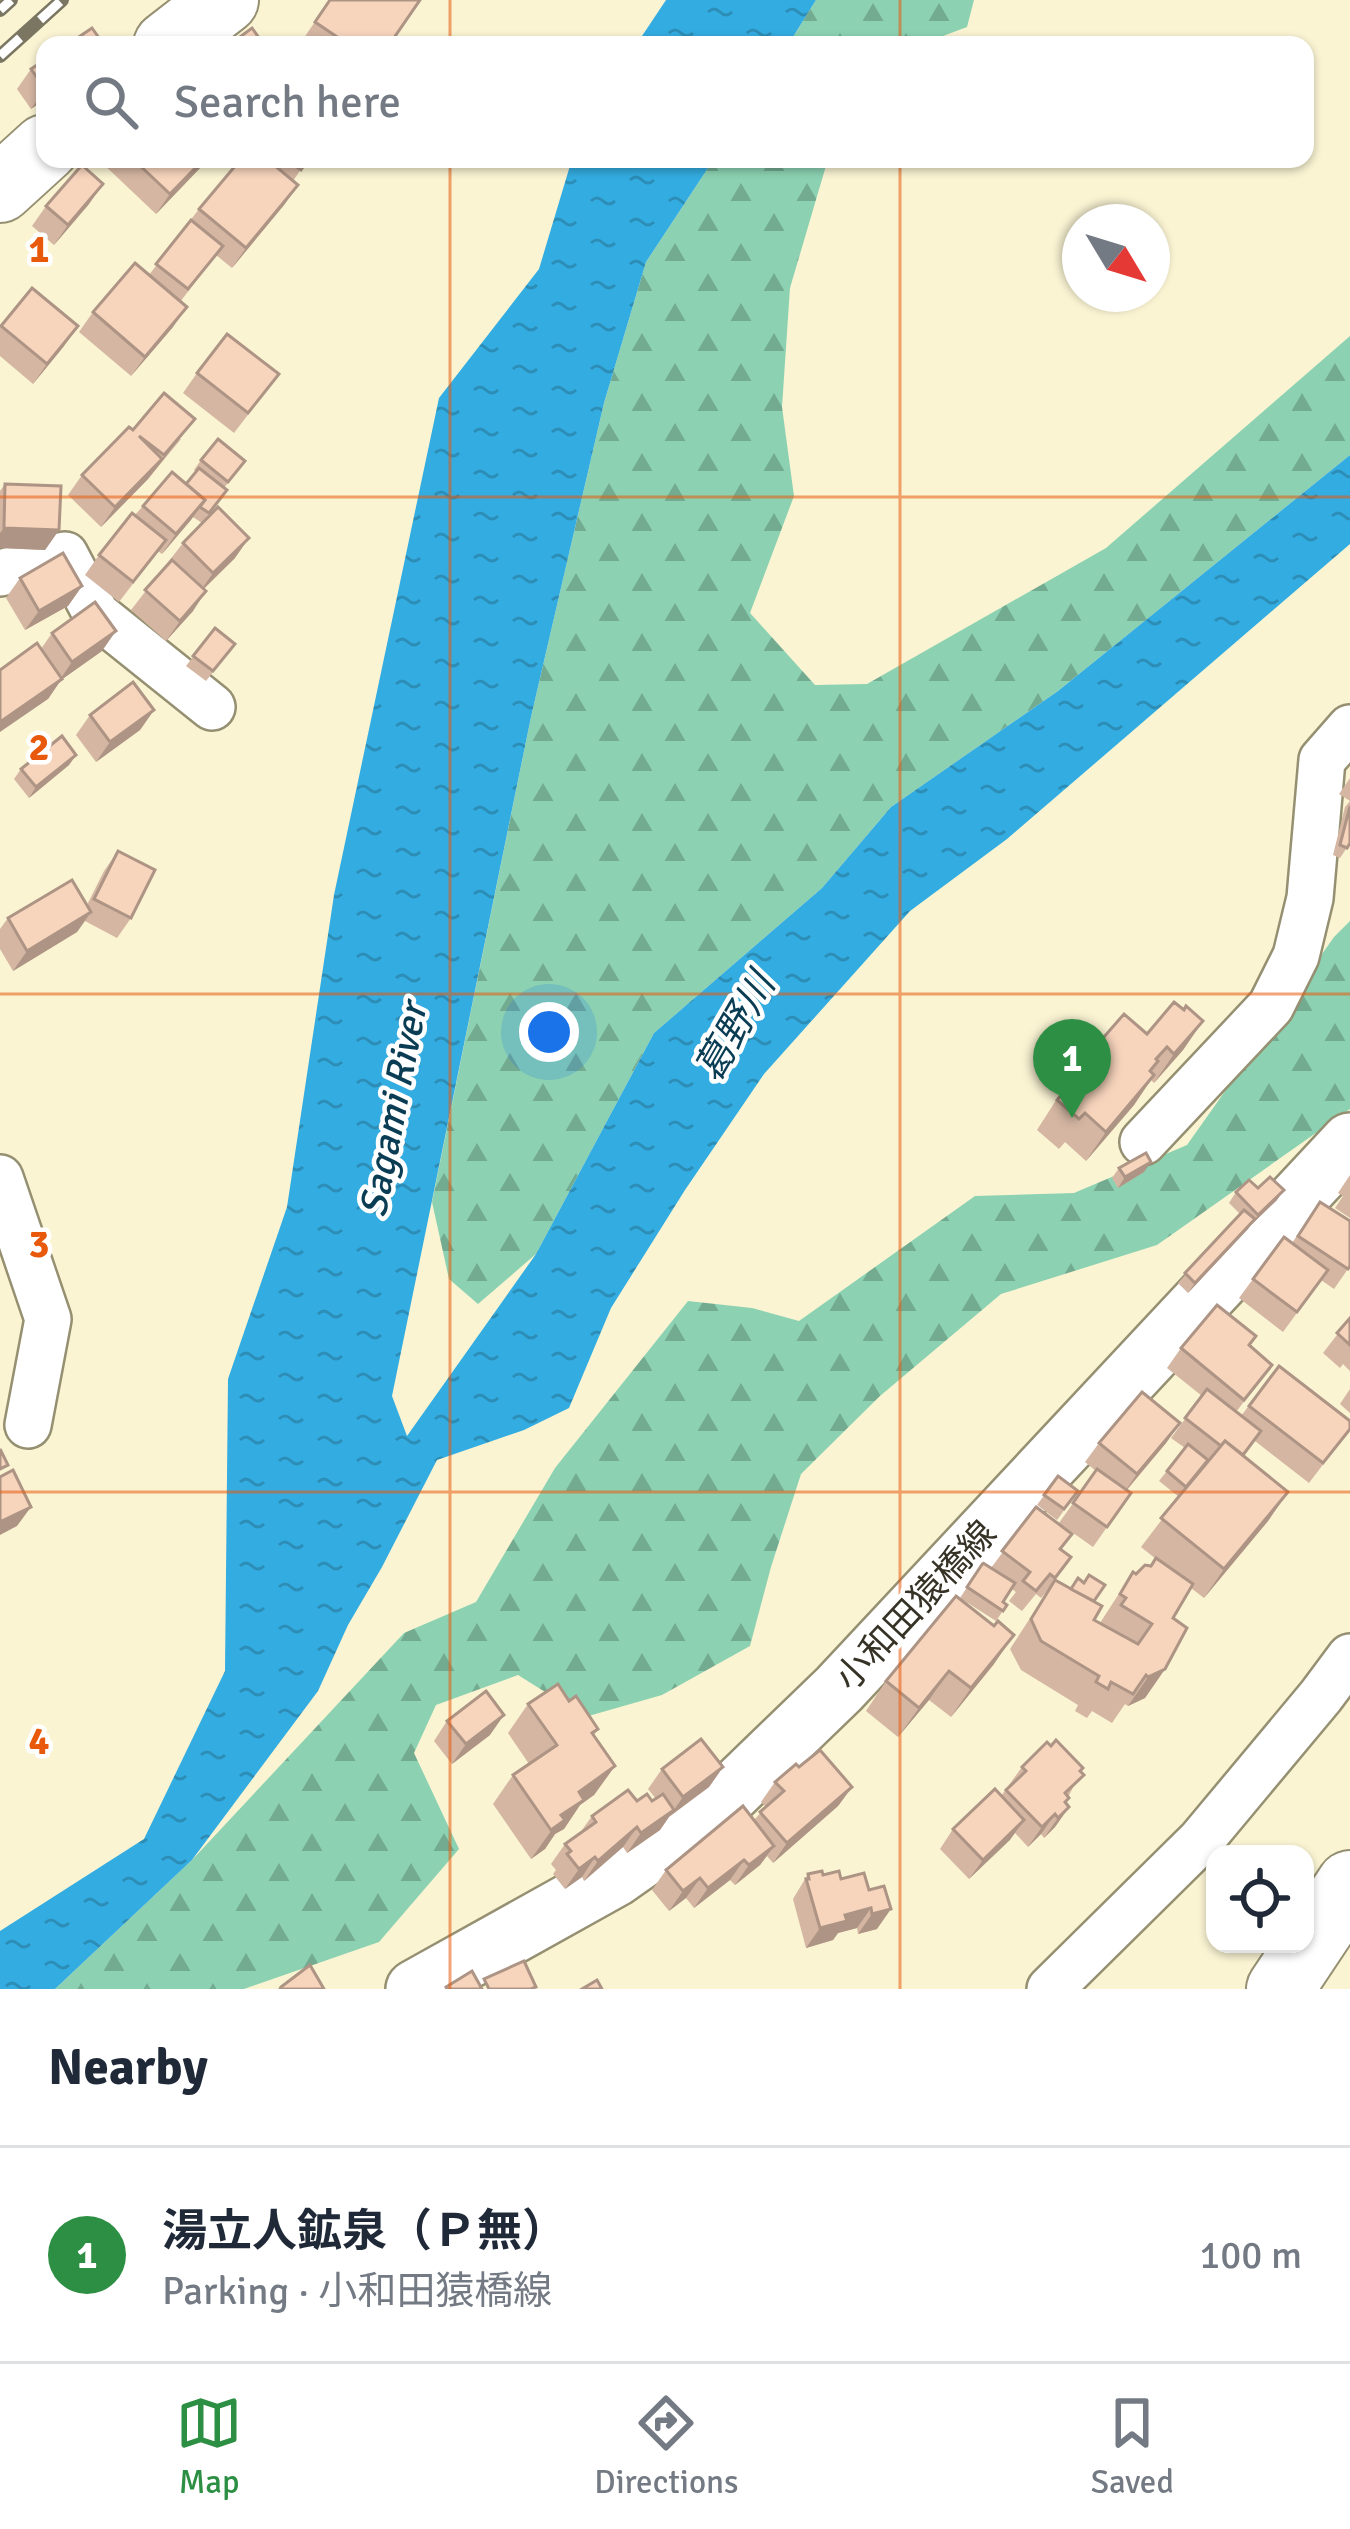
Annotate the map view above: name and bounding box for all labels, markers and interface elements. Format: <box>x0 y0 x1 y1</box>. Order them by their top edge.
search box <box>36 36 1314 168</box>
icon: search <box>78 69 144 135</box>
text: Search here <box>174 75 401 130</box>
north arrow <box>1062 204 1170 312</box>
text: 1 <box>28 225 50 273</box>
text: 2 <box>28 723 50 771</box>
water label: 葛野川 <box>685 961 787 1090</box>
water label: Sagami River <box>349 995 438 1221</box>
your location <box>519 1002 579 1062</box>
pin: 1 <box>1033 1019 1111 1118</box>
text: 3 <box>28 1220 50 1268</box>
street label: 小和田猿橋線 <box>826 1512 1006 1700</box>
text: 4 <box>28 1717 50 1765</box>
map controls <box>1206 1845 1314 1953</box>
button: locate <box>1206 1845 1314 1953</box>
text: Nearby <box>48 2036 208 2099</box>
text: 湯立人鉱泉（Ｐ無） <box>162 2204 567 2259</box>
text: 1 <box>76 2231 98 2279</box>
text: 100 m <box>1199 2231 1302 2279</box>
text: Parking · 小和田猿橋線 <box>162 2267 552 2315</box>
tab: Map <box>176 2390 242 2503</box>
tab: Directions <box>594 2390 739 2503</box>
tab: Saved <box>1091 2390 1174 2503</box>

